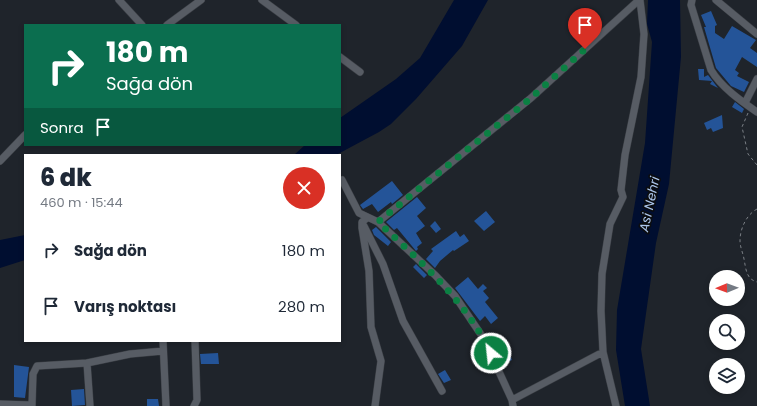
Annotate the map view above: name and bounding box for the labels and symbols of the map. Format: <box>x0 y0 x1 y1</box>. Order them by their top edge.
pin <box>568 8 602 49</box>
water label: Asi Nehri <box>634 174 665 235</box>
north arrow <box>709 270 745 306</box>
position arrow <box>470 332 512 374</box>

